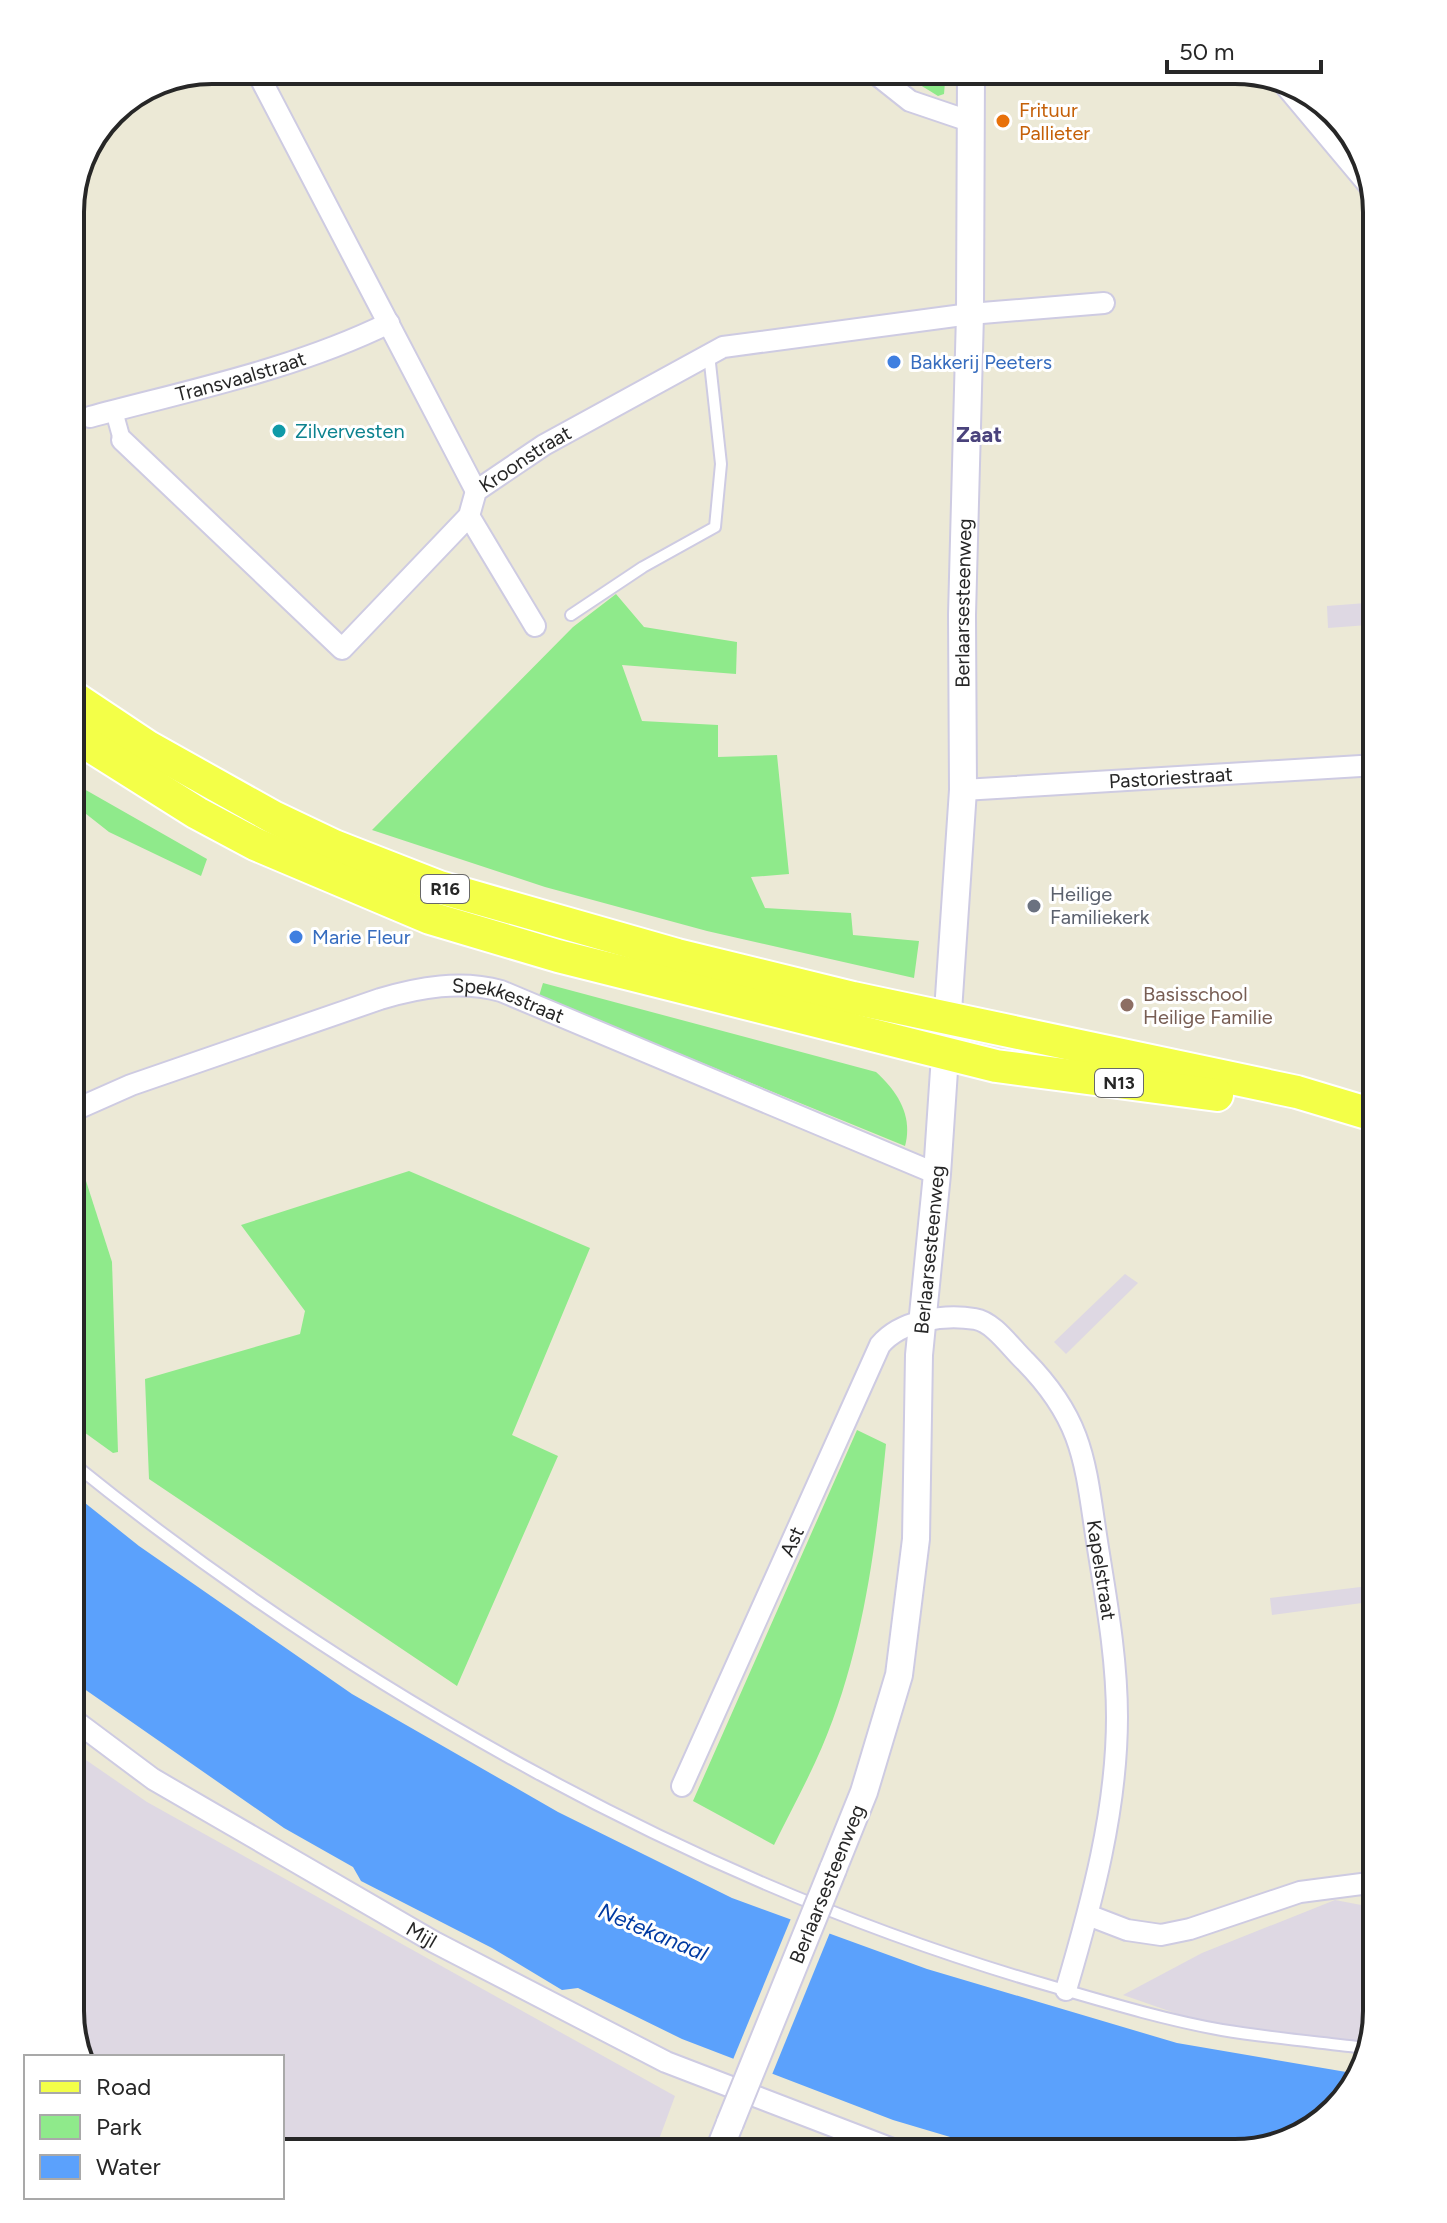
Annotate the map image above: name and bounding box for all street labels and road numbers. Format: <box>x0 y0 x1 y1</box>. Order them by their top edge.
street label: Transvaalstraat <box>173 346 309 406</box>
street label: Kroonstraat <box>474 421 575 497</box>
street label: Berlaarsesteenweg <box>950 518 977 688</box>
street label: Pastoriestraat <box>1108 762 1233 793</box>
road number: R16 <box>421 875 469 903</box>
street label: Spekkestraat <box>452 973 568 1028</box>
road number: N13 <box>1095 1069 1143 1097</box>
street label: Berlaarsesteenweg <box>909 1165 950 1335</box>
street label: Kapelstraat <box>1082 1518 1121 1622</box>
street label: Ast <box>775 1523 809 1560</box>
street label: Berlaarsesteenweg <box>784 1801 870 1967</box>
street label: Mijl <box>402 1916 441 1953</box>

